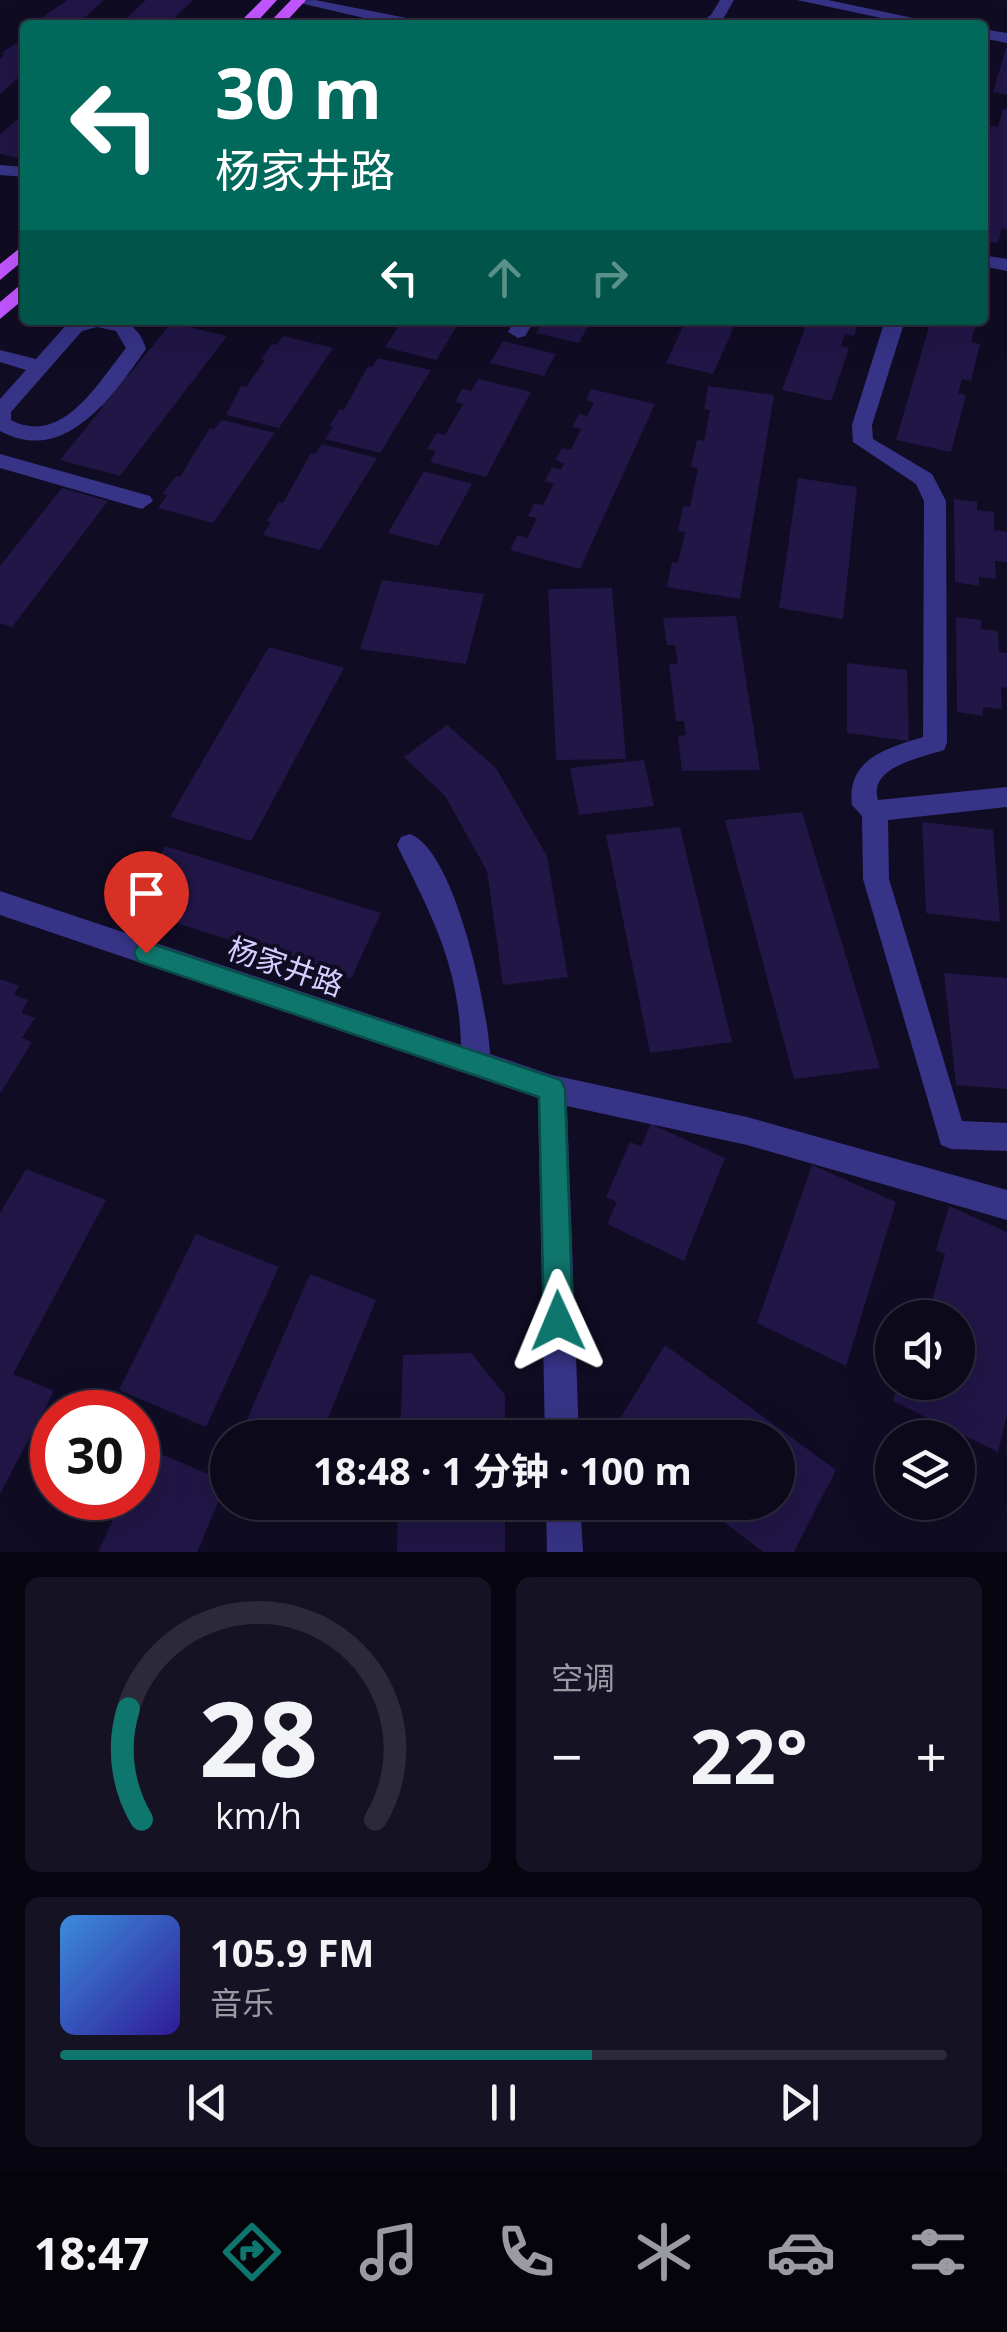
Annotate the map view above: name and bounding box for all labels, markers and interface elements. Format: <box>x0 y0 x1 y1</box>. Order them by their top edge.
text: 30 m <box>215 44 382 140</box>
icon: left <box>50 60 180 190</box>
text: 杨家井路 <box>215 139 395 200</box>
icon: left <box>372 250 427 305</box>
icon: ahead <box>477 250 532 305</box>
icon: right <box>582 250 637 305</box>
pin <box>104 851 189 954</box>
icon: arrive <box>119 866 174 921</box>
street label: 杨家井路 <box>223 927 349 1005</box>
position arrow <box>506 1269 610 1373</box>
map controls <box>875 1300 975 1520</box>
button: sound <box>875 1300 975 1400</box>
speed limit sign: 30 <box>30 1390 160 1520</box>
button: layers <box>875 1420 975 1520</box>
text: 18:48 · 1 分钟 · 100 m <box>313 1444 692 1496</box>
text: 空调 <box>551 1656 615 1699</box>
text: 28 <box>199 1666 317 1807</box>
text: 22° <box>690 1704 808 1806</box>
text: − <box>551 1718 582 1793</box>
text: + <box>916 1718 947 1793</box>
text: km/h <box>215 1791 301 1839</box>
text: 105.9 FM <box>210 1926 374 1978</box>
text: 音乐 <box>210 1981 274 2024</box>
icon: previous <box>180 2075 235 2130</box>
icon: pause <box>476 2075 531 2130</box>
icon: next <box>772 2075 827 2130</box>
icon: directions <box>217 2217 287 2287</box>
icon: music <box>354 2217 424 2287</box>
icon: phone <box>491 2217 561 2287</box>
icon: climate <box>629 2217 699 2287</box>
icon: car <box>766 2217 836 2287</box>
icon: filters <box>903 2217 973 2287</box>
text: 18:47 <box>34 2222 149 2283</box>

